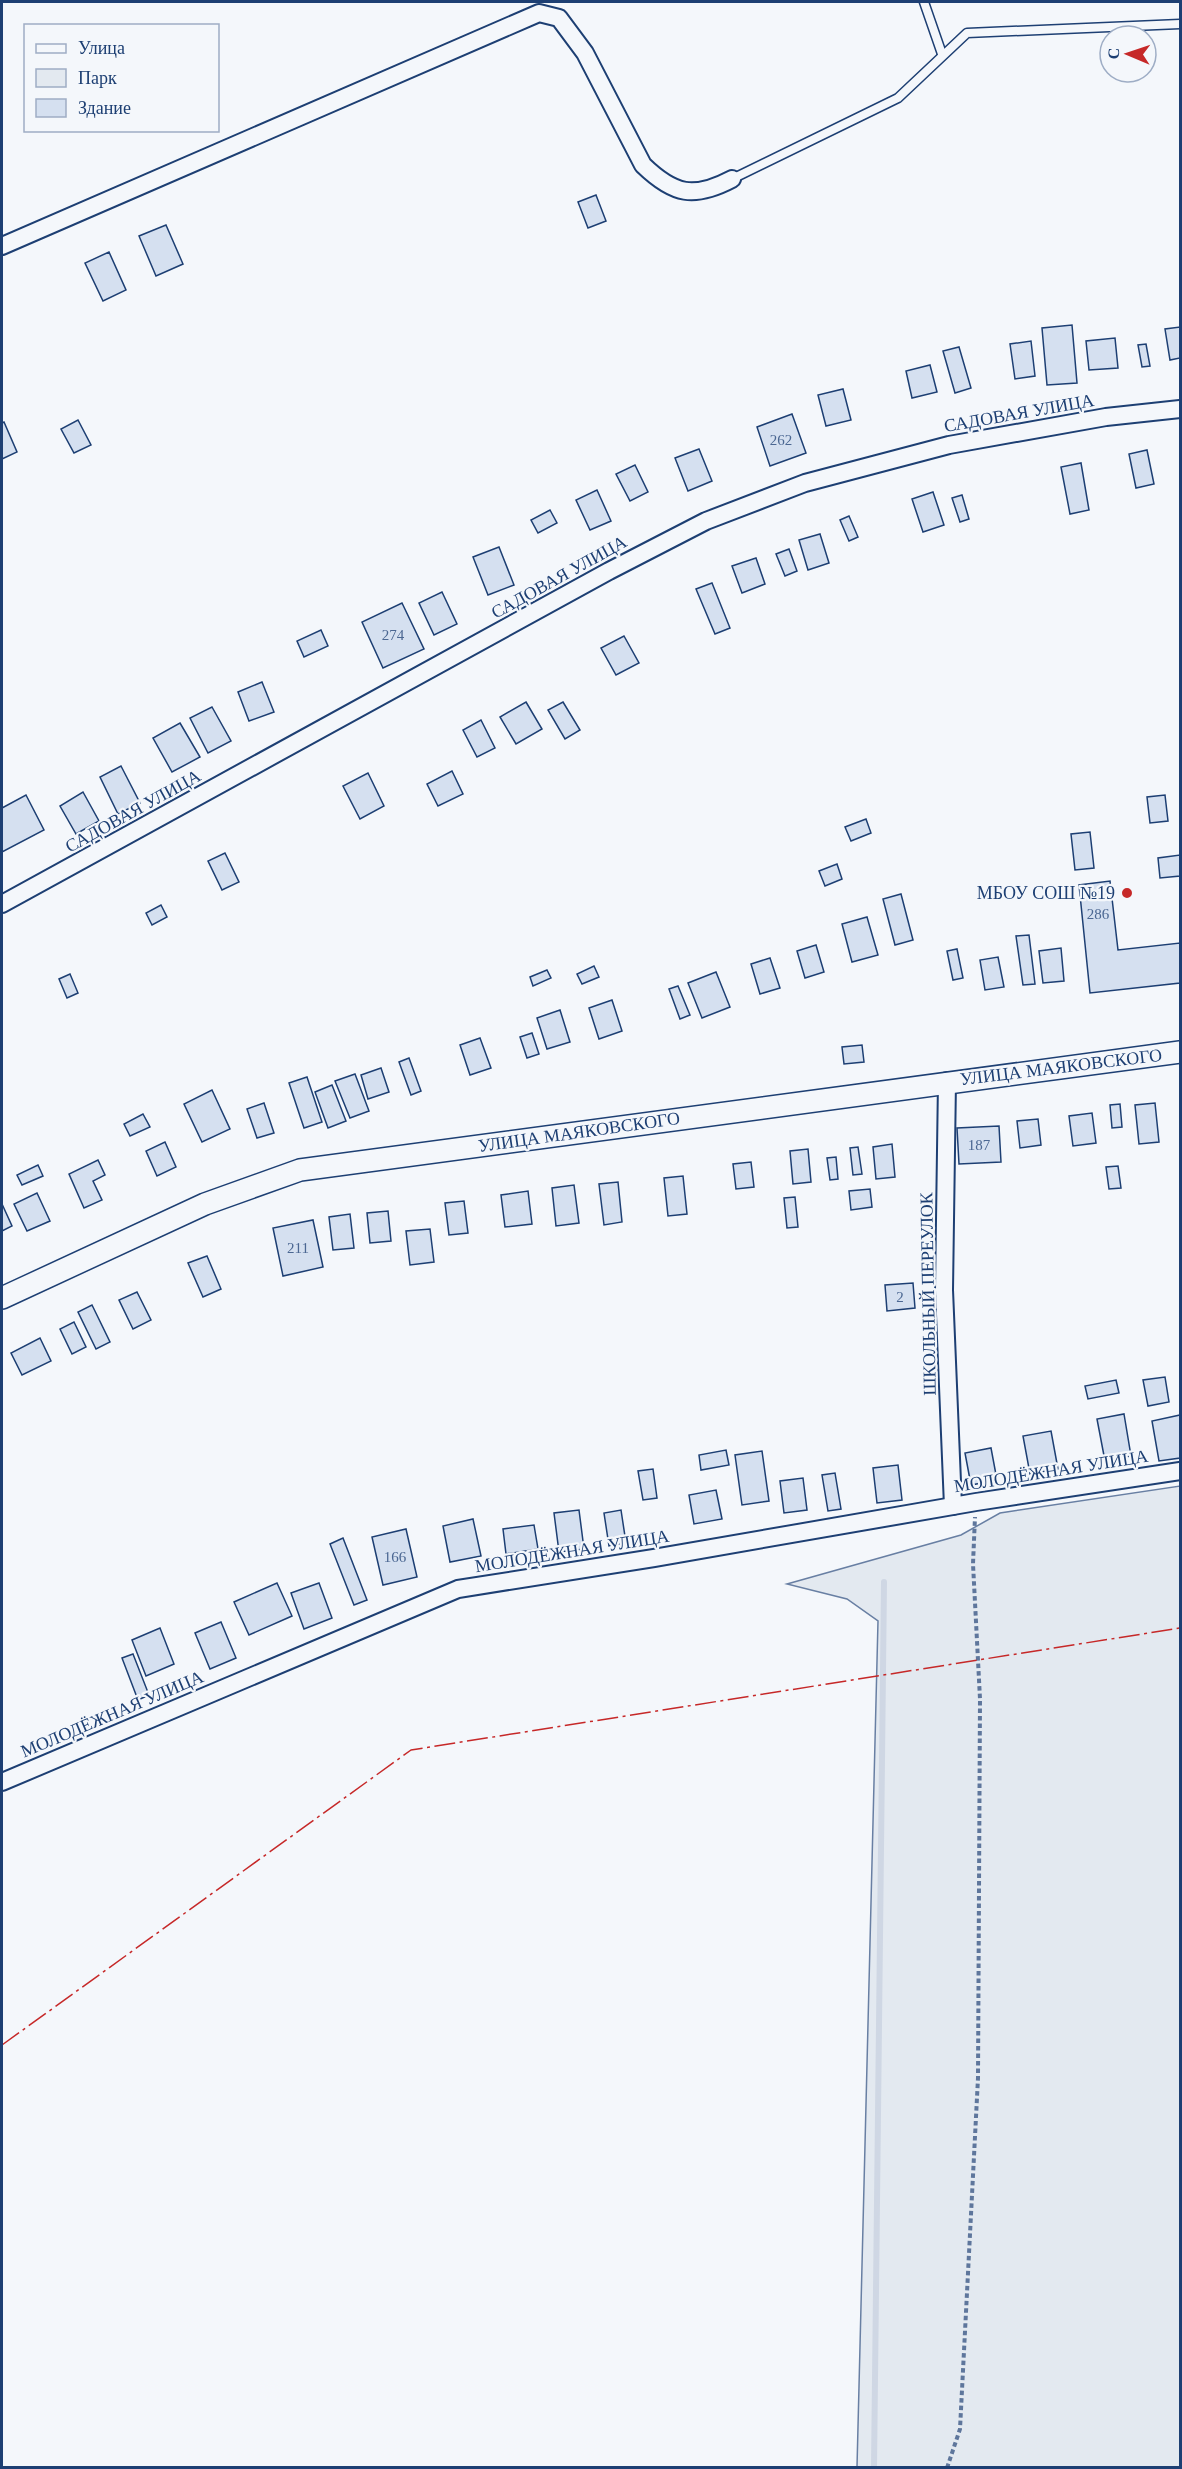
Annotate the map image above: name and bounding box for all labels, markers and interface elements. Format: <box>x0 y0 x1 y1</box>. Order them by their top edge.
legend <box>24 24 219 132</box>
north arrow <box>1098 24 1158 84</box>
text: Улица <box>78 38 125 58</box>
text: С <box>1105 47 1122 60</box>
text: Парк <box>78 68 117 88</box>
text: Здание <box>78 98 131 118</box>
street label: САДОВАЯ УЛИЦА <box>943 390 1095 436</box>
house number: 262 <box>770 432 792 448</box>
street label: САДОВАЯ УЛИЦА <box>488 531 630 623</box>
house number: 274 <box>382 627 405 643</box>
street label: САДОВАЯ УЛИЦА <box>62 765 204 857</box>
place label: МБОУ СОШ №19 <box>977 883 1115 903</box>
marker: МБОУ СОШ №19 <box>1120 886 1134 900</box>
house number: 286 <box>1087 906 1110 922</box>
street label: УЛИЦА МАЯКОВСКОГО <box>959 1045 1163 1089</box>
street label: УЛИЦА МАЯКОВСКОГО <box>477 1108 681 1156</box>
house number: 187 <box>968 1137 991 1153</box>
street label: ШКОЛЬНЫЙ ПЕРЕУЛОК <box>916 1191 940 1396</box>
house number: 211 <box>287 1240 309 1256</box>
house number: 2 <box>896 1289 904 1305</box>
street label: МОЛОДЁЖНАЯ УЛИЦА <box>953 1446 1149 1496</box>
street label: МОЛОДЁЖНАЯ УЛИЦА <box>474 1526 670 1576</box>
house number: 166 <box>384 1549 407 1565</box>
street label: МОЛОДЁЖНАЯ УЛИЦА <box>18 1666 206 1762</box>

